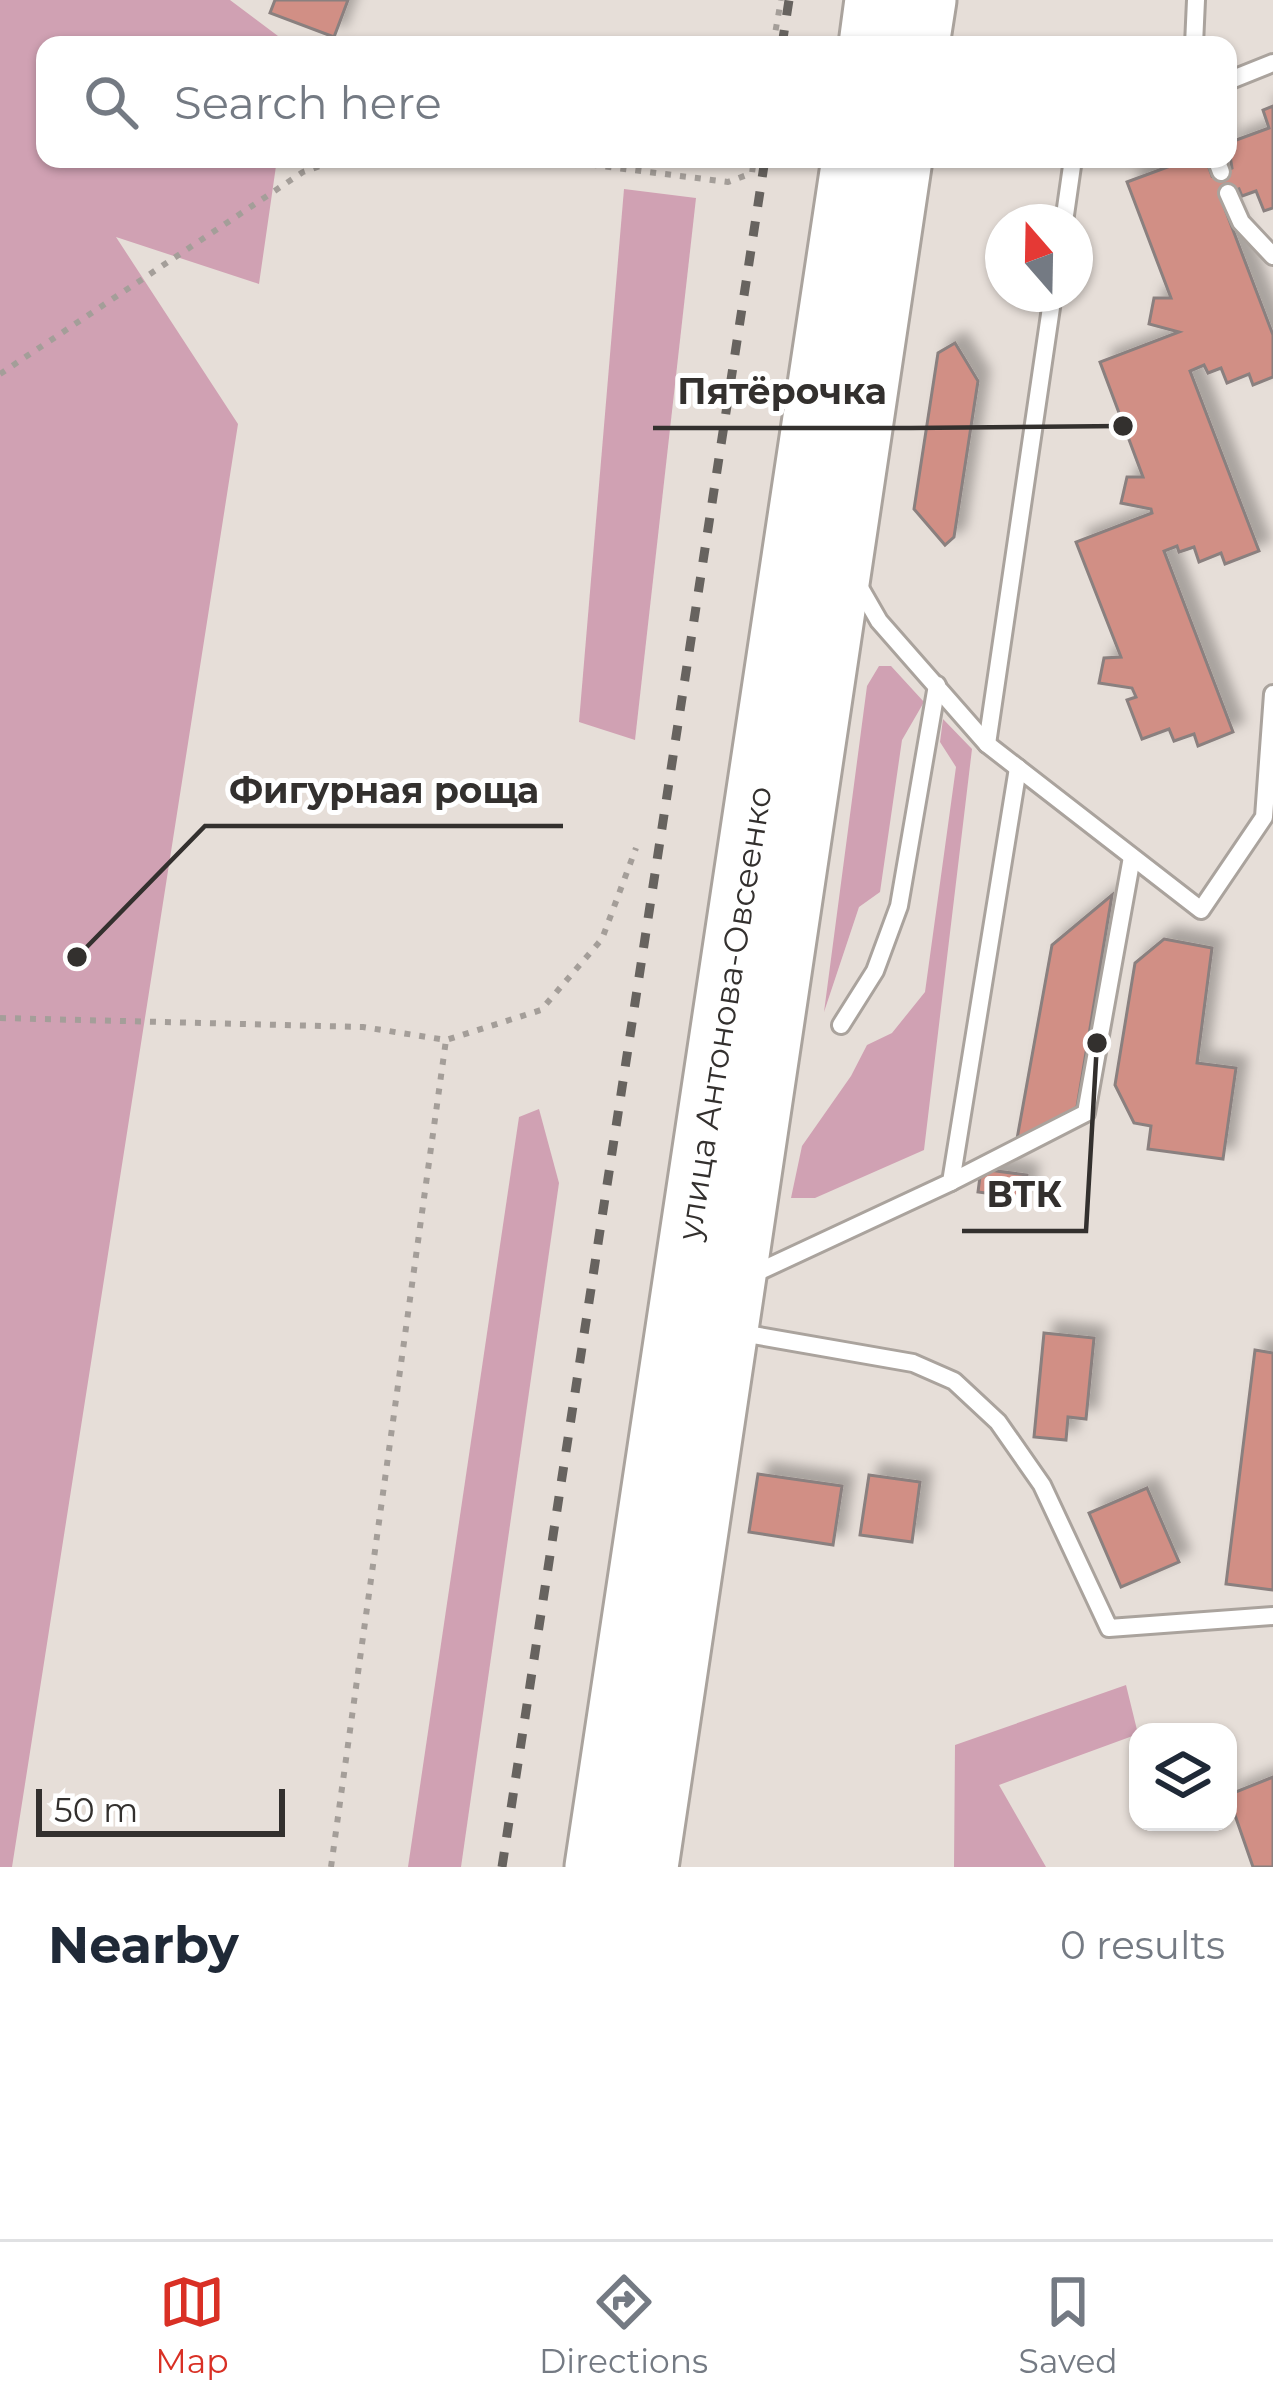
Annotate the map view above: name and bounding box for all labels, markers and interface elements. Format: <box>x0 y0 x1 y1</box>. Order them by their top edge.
search box <box>36 36 1237 168</box>
icon: search <box>78 69 144 135</box>
text: Search here <box>174 75 442 130</box>
north arrow <box>985 204 1093 312</box>
callout: Пятёрочка <box>653 356 911 428</box>
text: Пятёрочка <box>677 369 887 413</box>
callout: Фигурная роща <box>205 754 563 826</box>
text: Фигурная роща <box>229 768 539 812</box>
street label: улица Антонова-Овсеенко <box>668 783 780 1244</box>
callout: ВТК <box>962 1159 1086 1231</box>
text: ВТК <box>986 1172 1062 1216</box>
map controls <box>1129 1723 1237 1831</box>
button: layers <box>1129 1723 1237 1831</box>
scale bar <box>36 1783 285 1836</box>
text: 50 m <box>54 1790 138 1830</box>
text: Nearby <box>48 1914 239 1976</box>
text: 0 results <box>1060 1921 1225 1969</box>
tab: Map <box>155 2269 229 2381</box>
tab: Directions <box>539 2269 708 2381</box>
tab: Saved <box>1019 2269 1118 2381</box>

